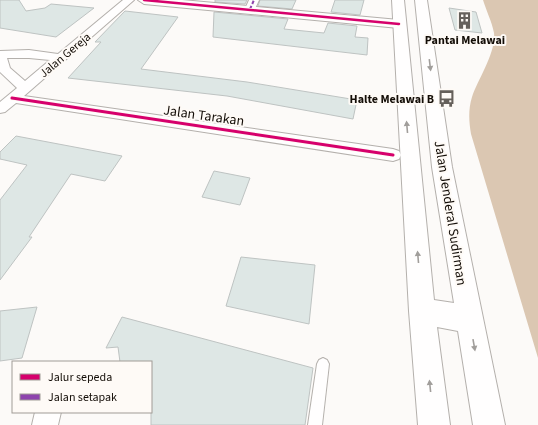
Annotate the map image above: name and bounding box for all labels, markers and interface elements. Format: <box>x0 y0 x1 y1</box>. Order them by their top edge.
building icon: Pantai Melawai <box>455 11 475 31</box>
street label: Jalan Gereja <box>36 29 95 82</box>
place label: Pantai Melawai <box>425 32 505 49</box>
one-way arrow <box>427 59 433 71</box>
bus stop icon: Halte Melawai B <box>437 89 457 109</box>
place label: Halte Melawai B <box>350 91 434 108</box>
street label: Jalan Tarakan <box>162 100 246 132</box>
one-way arrow <box>404 121 411 133</box>
street label: Jalan Jenderal Sudirman <box>429 139 471 287</box>
one-way arrow <box>414 251 421 263</box>
one-way arrow <box>471 339 477 352</box>
legend <box>12 361 152 413</box>
text: Jalur sepeda <box>48 369 112 386</box>
one-way arrow <box>427 380 433 392</box>
text: Jalan setapak <box>48 389 117 406</box>

